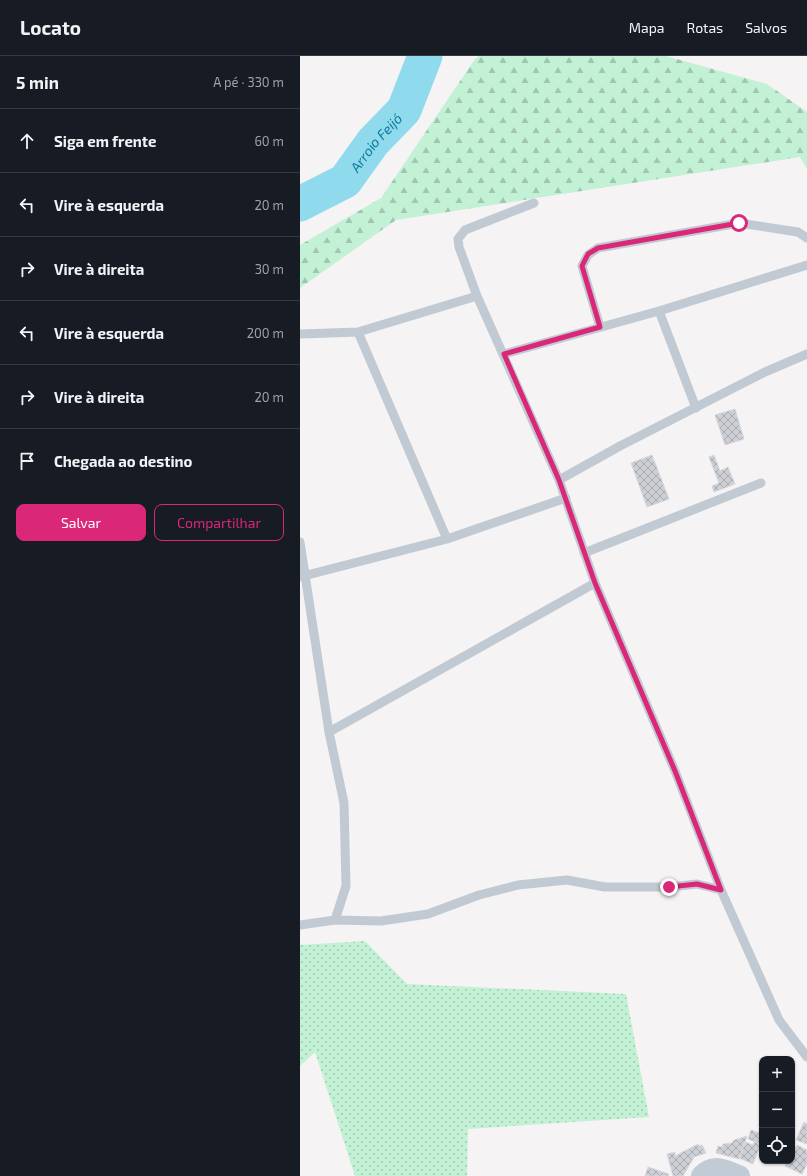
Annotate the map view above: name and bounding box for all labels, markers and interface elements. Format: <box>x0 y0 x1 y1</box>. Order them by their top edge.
text: Locato <box>20 16 81 39</box>
text: Mapa <box>629 19 665 36</box>
text: Rotas <box>687 19 723 36</box>
text: Salvos <box>745 19 787 36</box>
text: 5 min <box>16 72 59 92</box>
text: A pé · 330 m <box>213 74 284 90</box>
water label: Arroio Feijó <box>345 109 405 176</box>
icon: ahead <box>16 130 38 152</box>
text: Siga em frente <box>54 132 156 150</box>
text: 60 m <box>254 133 284 149</box>
icon: left <box>16 194 38 216</box>
text: Vire à esquerda <box>54 196 164 214</box>
text: 20 m <box>255 197 284 213</box>
route start <box>730 214 748 232</box>
icon: right <box>16 258 38 280</box>
text: Vire à direita <box>54 260 144 278</box>
text: 30 m <box>255 261 284 277</box>
icon: left <box>16 322 38 344</box>
text: Vire à esquerda <box>54 324 164 342</box>
text: 200 m <box>247 325 284 341</box>
icon: right <box>16 386 38 408</box>
text: Vire à direita <box>54 388 144 406</box>
text: 20 m <box>255 389 284 405</box>
icon: arrive <box>16 450 38 472</box>
text: Chegada ao destino <box>54 452 192 470</box>
button: Salvar <box>16 504 146 541</box>
button: Compartilhar <box>154 504 284 541</box>
route end <box>660 878 678 896</box>
map controls <box>759 1056 795 1164</box>
button: + <box>759 1056 795 1092</box>
button: − <box>759 1092 795 1128</box>
button: locate <box>759 1128 795 1164</box>

